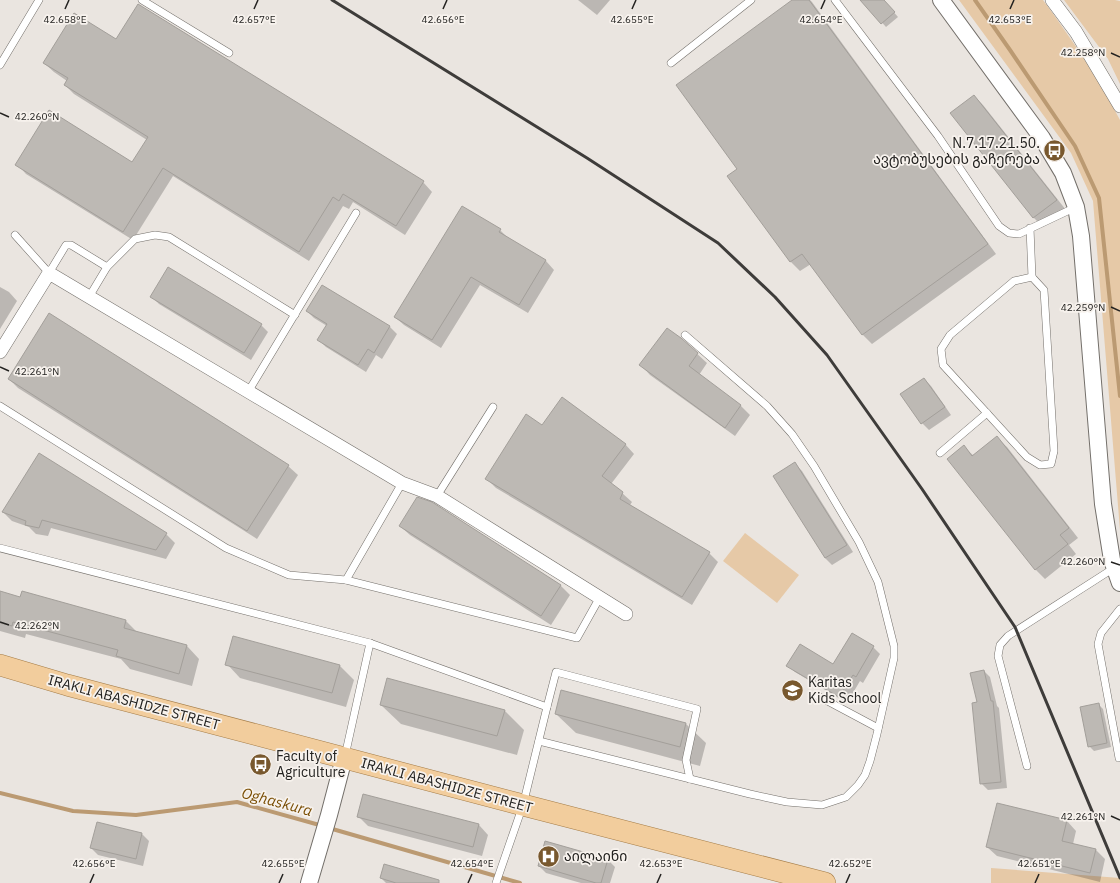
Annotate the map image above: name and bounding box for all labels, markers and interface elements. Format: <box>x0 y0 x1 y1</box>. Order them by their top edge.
text: 42.658°E <box>43 13 87 26</box>
text: 42.657°E <box>232 13 276 26</box>
text: 42.656°E <box>421 13 465 26</box>
text: 42.655°E <box>610 13 654 26</box>
text: 42.654°E <box>799 13 843 26</box>
text: 42.653°E <box>988 13 1032 26</box>
text: 42.258°N <box>1061 46 1105 59</box>
text: 42.260°N <box>15 110 59 123</box>
place label: N.7.17.21.50. ავტობუსების გაჩერება <box>873 134 1040 168</box>
bus stop icon: N.7.17.21.50. ავტობუსების გაჩერება <box>1042 138 1068 164</box>
text: 42.259°N <box>1061 301 1105 314</box>
text: 42.261°N <box>15 365 59 378</box>
text: 42.260°N <box>1061 555 1105 568</box>
text: 42.262°N <box>15 619 59 632</box>
street label: IRAKLI ABASHIDZE STREET <box>46 670 222 734</box>
place label: Karitas Kids School <box>808 673 881 707</box>
school or university icon: Karitas Kids School <box>779 677 805 703</box>
place label: Faculty of Agriculture <box>276 747 346 781</box>
bus stop icon: Faculty of Agriculture <box>248 751 274 777</box>
street label: IRAKLI ABASHIDZE STREET <box>359 753 535 817</box>
water label: Oghaskura <box>240 783 315 820</box>
text: 42.261°N <box>1061 810 1105 823</box>
hospital icon: აილაინი <box>536 843 562 869</box>
place label: აილაინი <box>564 847 627 865</box>
text: 42.656°E <box>72 857 116 870</box>
text: 42.655°E <box>261 857 305 870</box>
text: 42.654°E <box>450 857 494 870</box>
text: 42.653°E <box>639 857 683 870</box>
text: 42.652°E <box>828 857 872 870</box>
text: 42.651°E <box>1017 857 1061 870</box>

